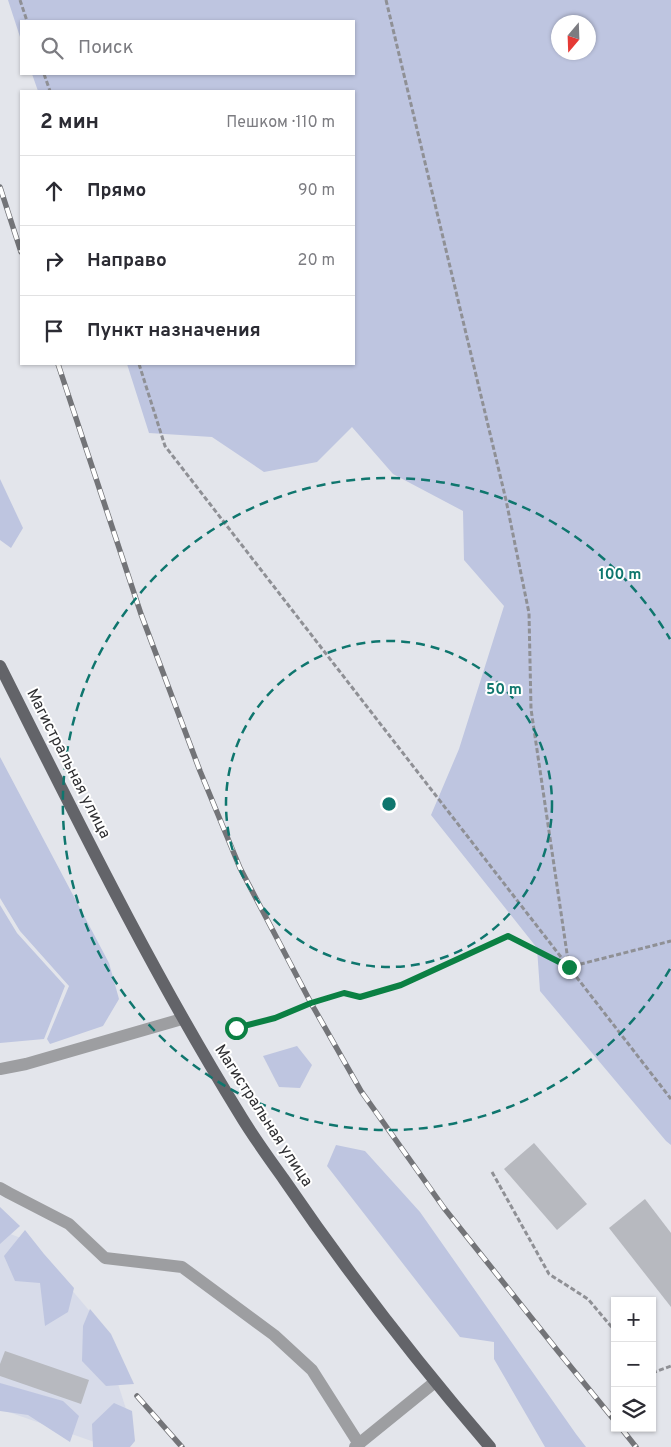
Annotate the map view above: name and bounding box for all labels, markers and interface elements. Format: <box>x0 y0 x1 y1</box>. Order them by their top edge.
north arrow <box>551 15 596 60</box>
search box <box>20 20 355 75</box>
icon: search <box>38 34 66 62</box>
text: Поиск <box>78 36 134 60</box>
text: 2 мин <box>40 109 99 136</box>
text: Пешком · 110 m <box>226 113 335 133</box>
icon: ahead <box>40 177 68 205</box>
text: Прямо <box>87 179 146 203</box>
text: 90 m <box>298 181 335 201</box>
icon: right <box>40 247 68 275</box>
text: Направо <box>87 249 167 273</box>
text: 20 m <box>298 251 335 271</box>
icon: arrive <box>40 317 68 345</box>
text: Пункт назначения <box>87 319 261 343</box>
text: 100 m <box>599 566 641 585</box>
text: 50 m <box>486 681 522 700</box>
street label: Магистральная улица <box>21 686 115 842</box>
centre of rings <box>380 795 398 813</box>
route end <box>558 956 581 979</box>
route start <box>225 1017 248 1040</box>
street label: Магистральная улица <box>209 1041 317 1191</box>
map controls <box>611 1297 656 1432</box>
button: + <box>611 1297 656 1342</box>
button: − <box>611 1342 656 1387</box>
button: layers <box>611 1387 656 1432</box>

